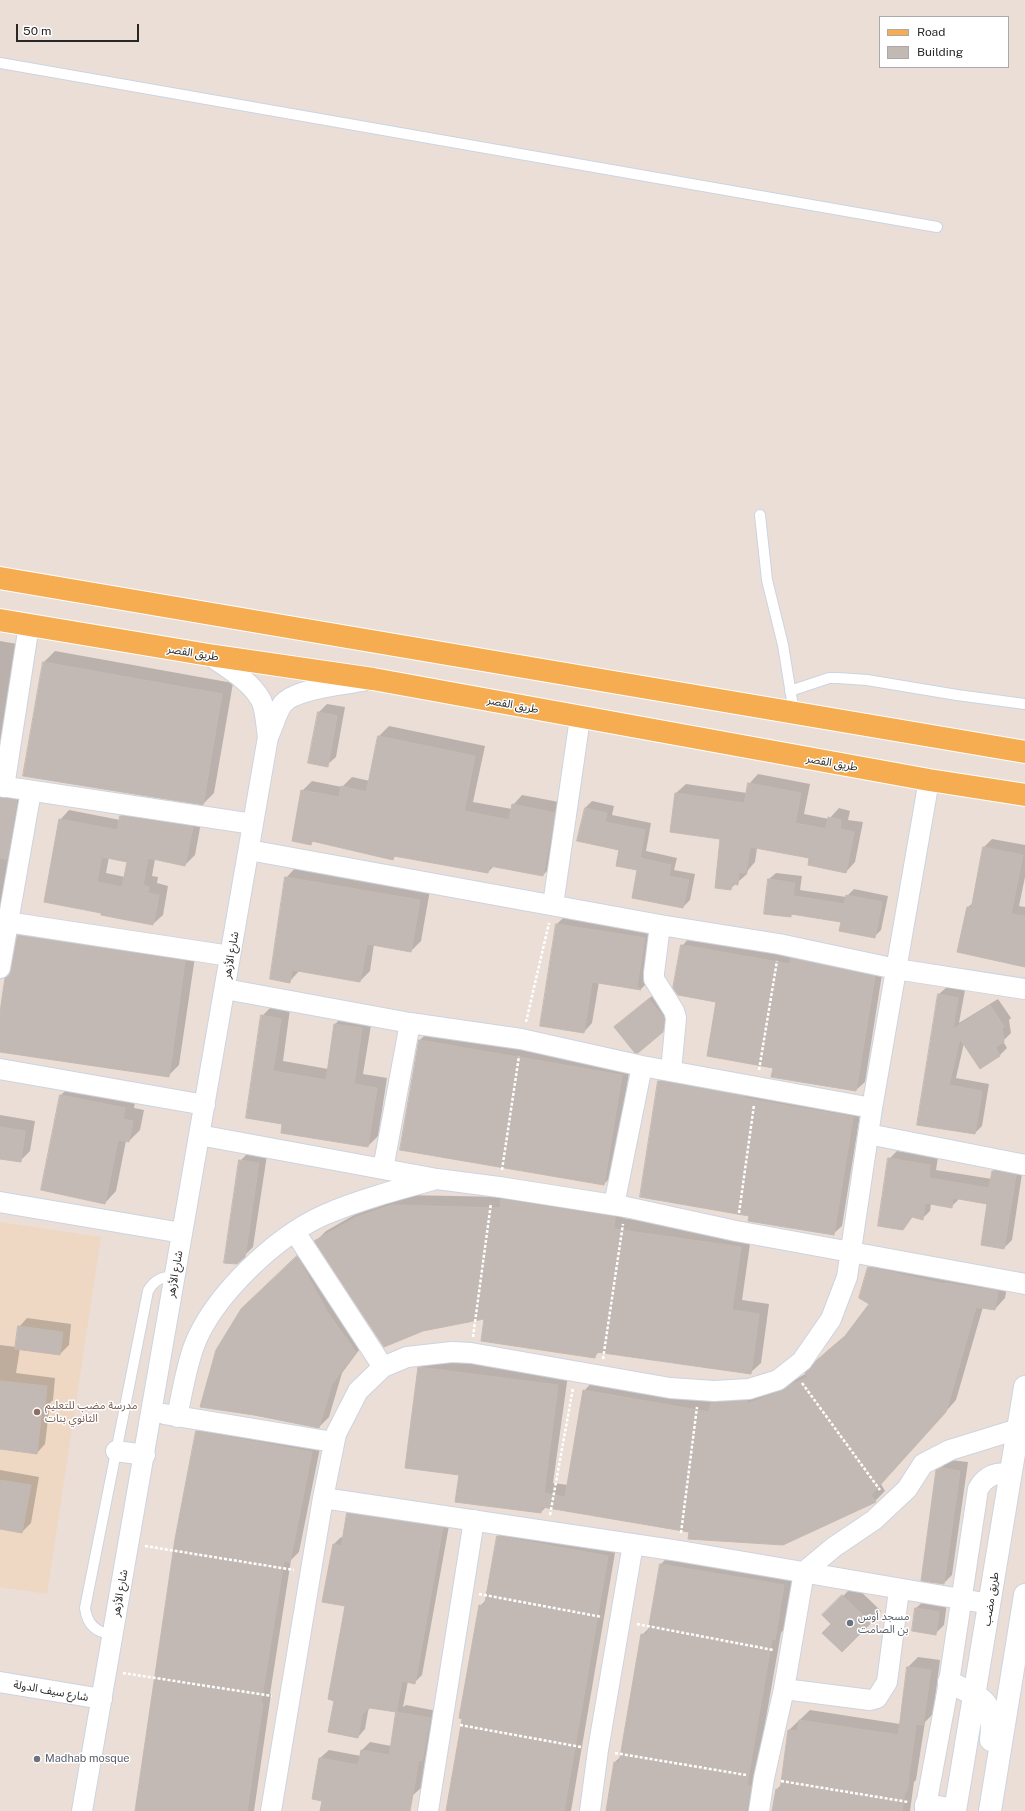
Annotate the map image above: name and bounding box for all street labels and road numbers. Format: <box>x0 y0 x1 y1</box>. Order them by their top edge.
street label: طريق القصر <box>166 642 220 664</box>
street label: طريق القصر <box>486 694 540 716</box>
street label: طريق القصر <box>805 752 859 774</box>
street label: شارع الأزهر <box>220 931 242 979</box>
street label: شارع الأزهر <box>164 1250 186 1298</box>
street label: شارع الأزهر <box>109 1569 131 1617</box>
street label: طريق مضب <box>980 1571 1002 1627</box>
street label: شارع سيف الدولة <box>12 1678 90 1704</box>

